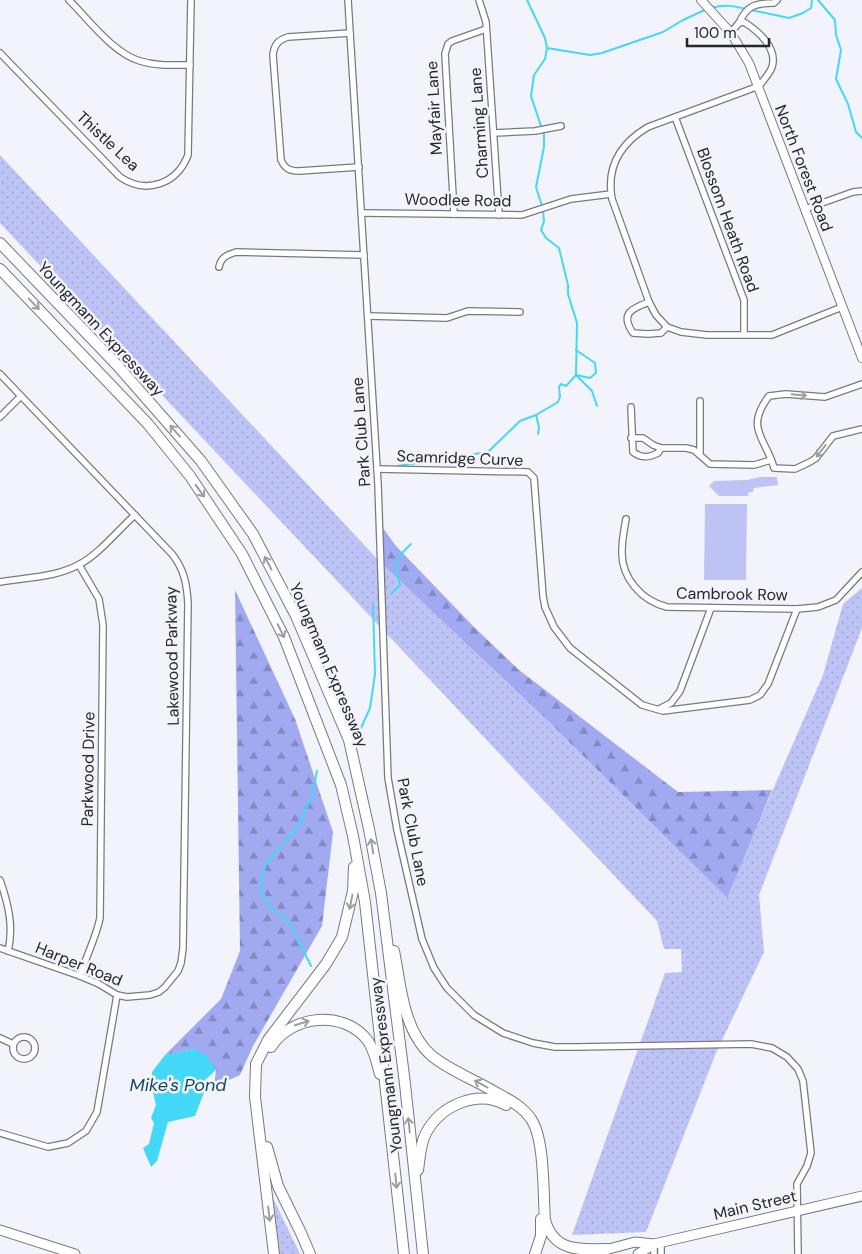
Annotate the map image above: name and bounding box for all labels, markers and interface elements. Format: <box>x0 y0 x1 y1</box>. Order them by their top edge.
scale bar <box>687 15 770 47</box>
text: 100 m <box>694 23 737 43</box>
street label: Mayfair Lane <box>421 60 447 156</box>
street label: Charming Lane <box>465 67 493 179</box>
street label: North Forest Road <box>770 102 838 234</box>
street label: Thistle Lea <box>72 106 144 176</box>
street label: Blossom Heath Road <box>692 145 764 295</box>
street label: Woodlee Road <box>404 189 512 211</box>
street label: Youngmann Expressway <box>33 257 169 401</box>
one-way arrow <box>28 298 40 311</box>
street label: Park Club Lane <box>347 377 375 487</box>
one-way arrow <box>790 390 806 400</box>
one-way arrow <box>169 424 181 437</box>
one-way arrow <box>816 444 827 457</box>
street label: Scamridge Curve <box>396 445 524 471</box>
one-way arrow <box>195 484 205 498</box>
one-way arrow <box>263 556 273 571</box>
street label: Youngmann Expressway <box>285 579 373 751</box>
street label: Cambrook Row <box>676 583 788 605</box>
street label: Lakewood Parkway <box>160 586 184 726</box>
one-way arrow <box>277 623 286 638</box>
street label: Parkwood Drive <box>77 711 99 827</box>
street label: Park Club Lane <box>392 776 434 888</box>
one-way arrow <box>367 838 377 854</box>
one-way arrow <box>345 893 355 909</box>
street label: Harper Road <box>32 937 126 991</box>
street label: Youngmann Expressway <box>365 976 407 1154</box>
one-way arrow <box>293 1018 309 1028</box>
water label: Mike's Pond <box>130 1073 227 1097</box>
one-way arrow <box>473 1079 488 1089</box>
one-way arrow <box>404 1118 414 1134</box>
one-way arrow <box>391 1172 401 1188</box>
street label: Main Street <box>711 1185 799 1225</box>
one-way arrow <box>264 1206 274 1222</box>

